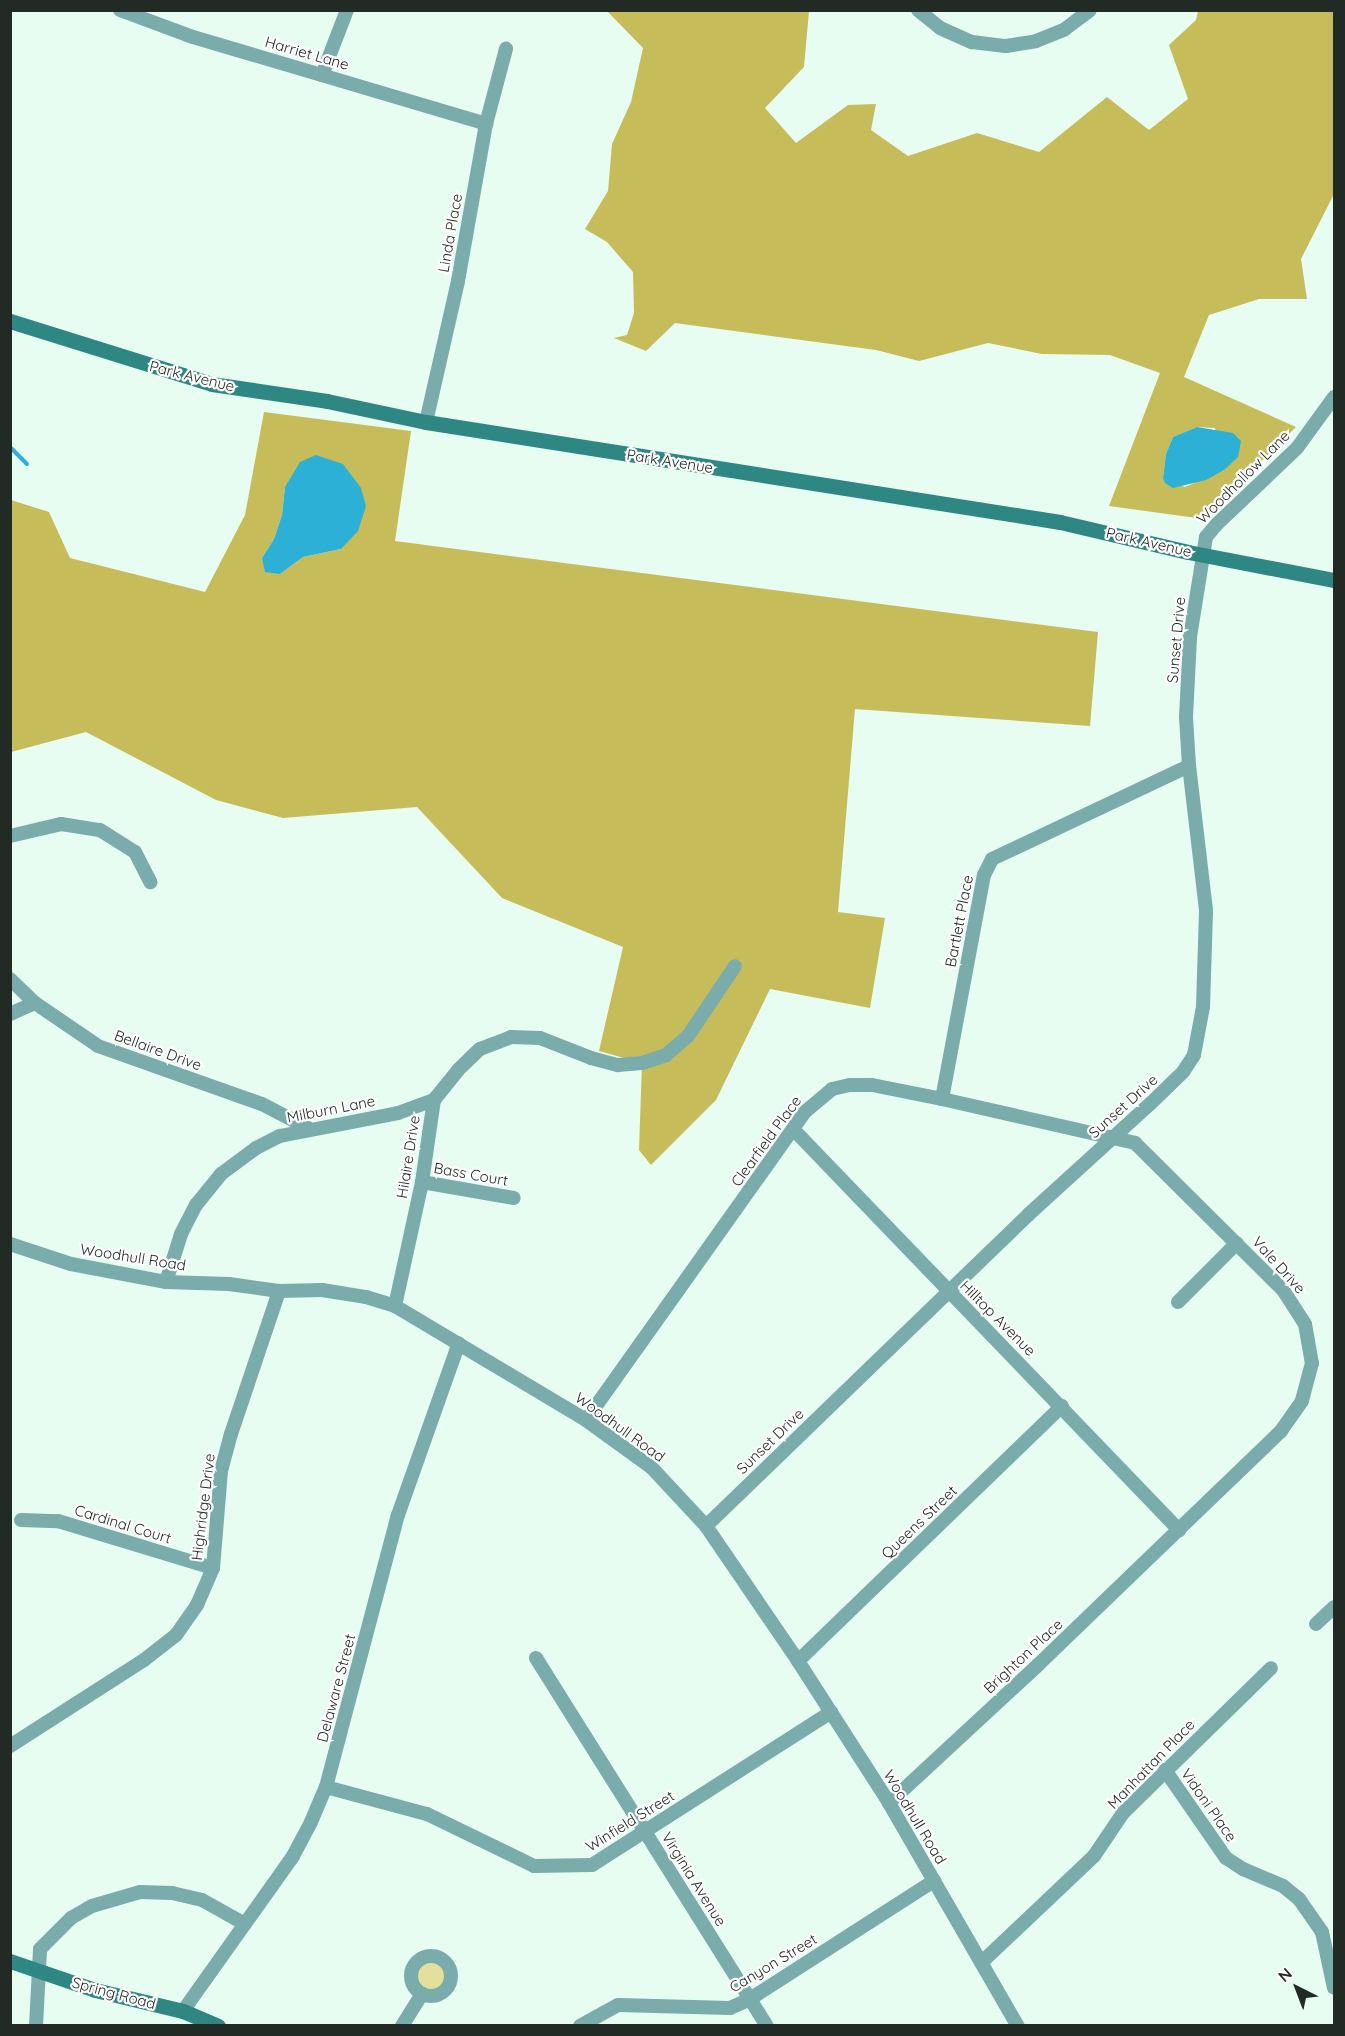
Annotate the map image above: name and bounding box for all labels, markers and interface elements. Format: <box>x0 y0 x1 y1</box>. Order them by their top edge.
street label: Harriet Lane <box>263 32 351 74</box>
street label: Linda Place <box>434 192 466 274</box>
street label: Park Avenue <box>148 357 236 395</box>
street label: Woodhollow Lane <box>1193 427 1293 527</box>
street label: Park Avenue <box>626 445 714 477</box>
street label: Park Avenue <box>1105 523 1193 561</box>
street label: Sunset Drive <box>1163 596 1189 684</box>
street label: Bartlett Place <box>941 873 977 969</box>
street label: Bellaire Drive <box>112 1026 204 1074</box>
street label: Sunset Drive <box>1085 1070 1161 1142</box>
street label: Milburn Lane <box>285 1092 377 1126</box>
street label: Clearfield Place <box>727 1092 805 1190</box>
street label: Hilaire Drive <box>393 1114 423 1200</box>
street label: Bass Court <box>432 1159 510 1189</box>
street label: Vale Drive <box>1249 1233 1309 1297</box>
street label: Woodhull Road <box>79 1240 187 1274</box>
street label: Hilltop Avenue <box>956 1276 1040 1360</box>
street label: Woodhull Road <box>572 1388 668 1466</box>
street label: Sunset Drive <box>733 1405 807 1477</box>
street label: Highridge Drive <box>188 1452 218 1562</box>
street label: Queens Street <box>878 1482 960 1562</box>
street label: Cardinal Court <box>72 1501 174 1547</box>
street label: Brighton Place <box>980 1615 1066 1697</box>
street label: Delaware Street <box>313 1632 359 1744</box>
street label: Manhattan Place <box>1104 1715 1198 1813</box>
street label: Vidoni Place <box>1177 1765 1241 1845</box>
street label: Woodhull Road <box>880 1767 950 1867</box>
street label: Winfield Street <box>582 1787 678 1855</box>
street label: Virginia Avenue <box>658 1829 730 1929</box>
street label: Canyon Street <box>726 1930 820 1996</box>
north arrow <box>1267 1958 1327 2018</box>
text: N <box>1274 1963 1296 1986</box>
street label: Spring Road <box>70 1973 158 2013</box>

